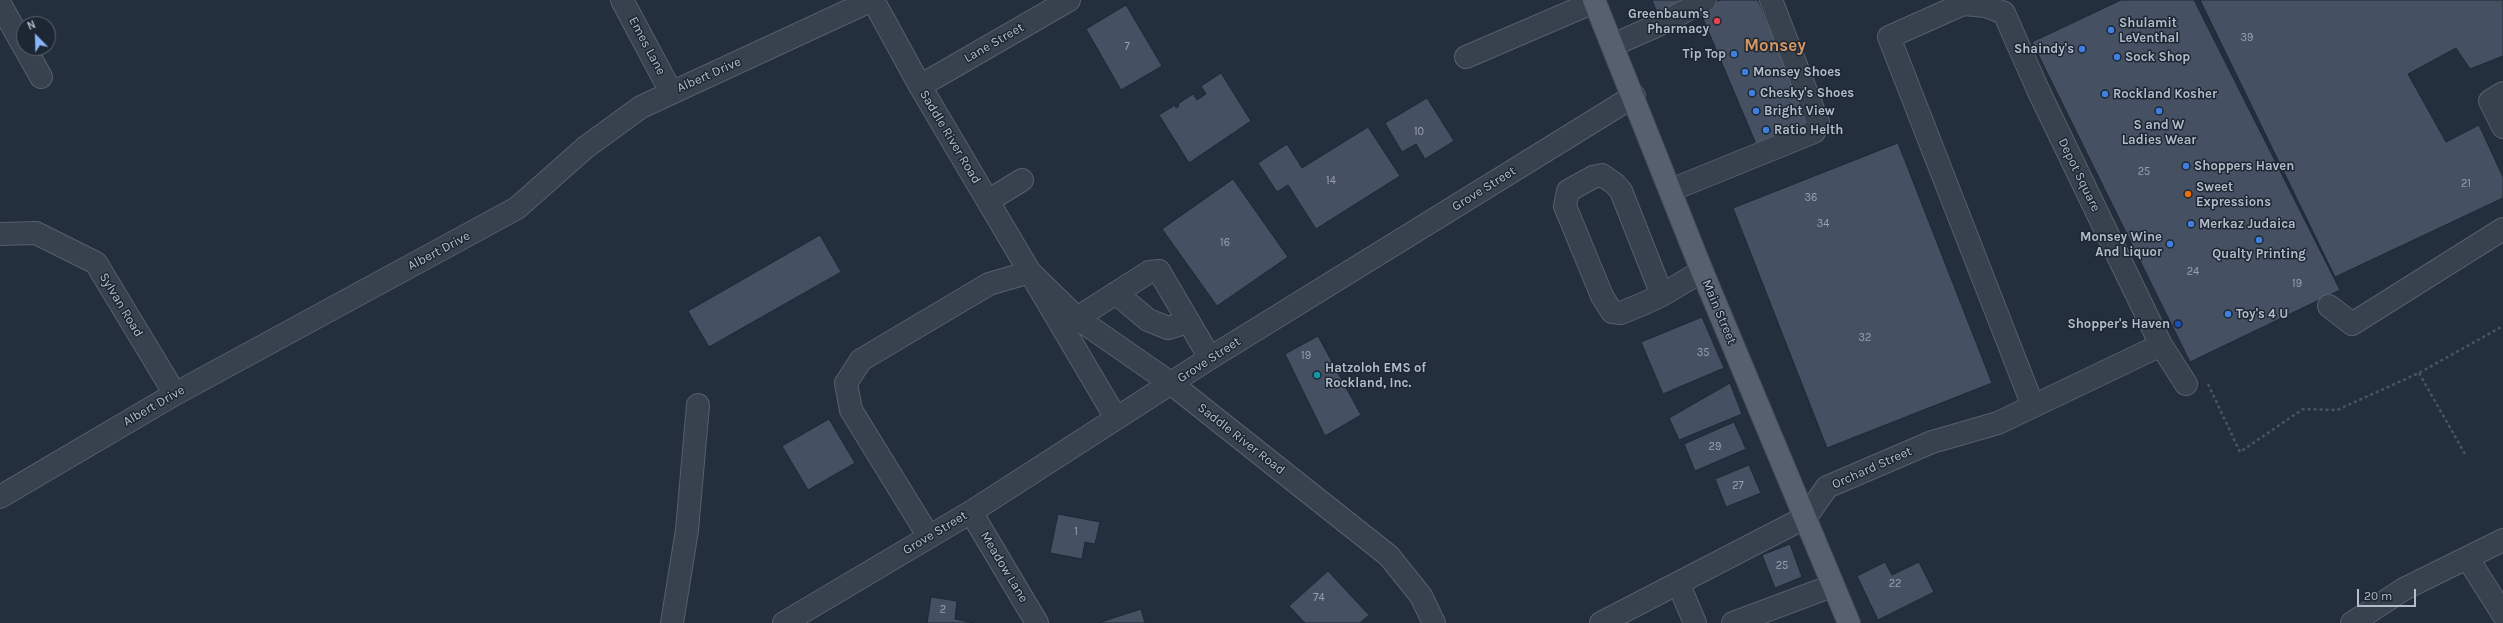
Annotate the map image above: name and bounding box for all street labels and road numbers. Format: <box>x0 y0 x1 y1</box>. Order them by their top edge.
street label: Emes Lane <box>625 14 669 78</box>
street label: Lane Street <box>961 20 1027 66</box>
street label: Albert Drive <box>675 54 743 96</box>
street label: Saddle River Road <box>916 87 984 187</box>
street label: Depot Square <box>2054 136 2104 214</box>
street label: Grove Street <box>1449 163 1519 215</box>
street label: Albert Drive <box>405 228 473 274</box>
street label: Sylvan Road <box>96 270 146 340</box>
street label: Main Street <box>1698 277 1740 347</box>
street label: Grove Street <box>1174 334 1244 386</box>
street label: Albert Drive <box>120 382 188 430</box>
street label: Saddle River Road <box>1194 400 1288 478</box>
street label: Orchard Street <box>1830 443 1914 493</box>
street label: Grove Street <box>900 508 970 558</box>
street label: Meadow Lane <box>977 529 1031 605</box>

